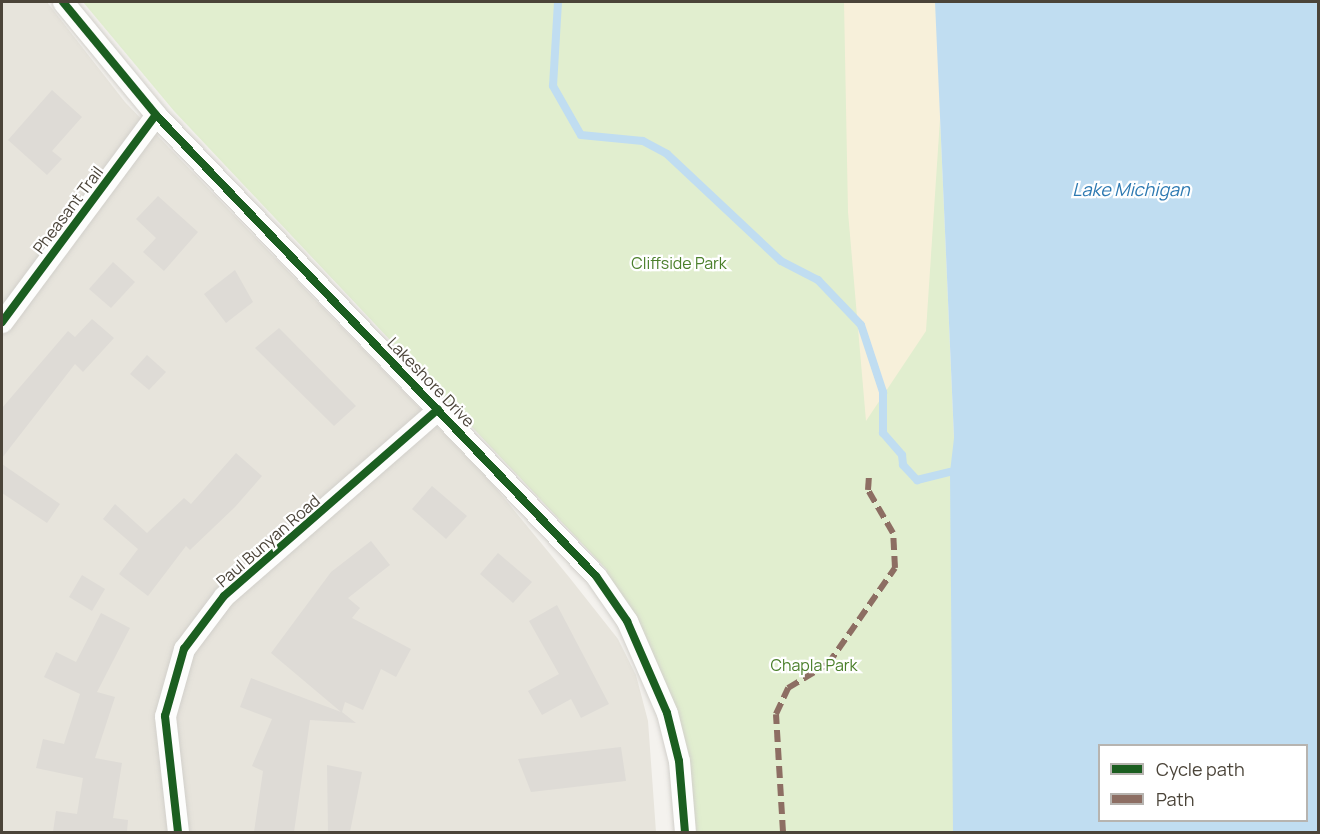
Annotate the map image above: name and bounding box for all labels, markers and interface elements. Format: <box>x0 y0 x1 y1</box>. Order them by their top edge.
street label: Pheasant Trail <box>29 163 107 257</box>
water label: Lake Michigan <box>1072 178 1190 200</box>
park label: Cliffside Park <box>631 253 727 273</box>
street label: Lakeshore Drive <box>383 333 479 431</box>
street label: Paul Bunyan Road <box>212 491 324 591</box>
park label: Chapla Park <box>770 655 858 675</box>
legend <box>1098 744 1308 822</box>
text: Cycle path <box>1156 757 1245 781</box>
text: Path <box>1156 787 1194 811</box>

